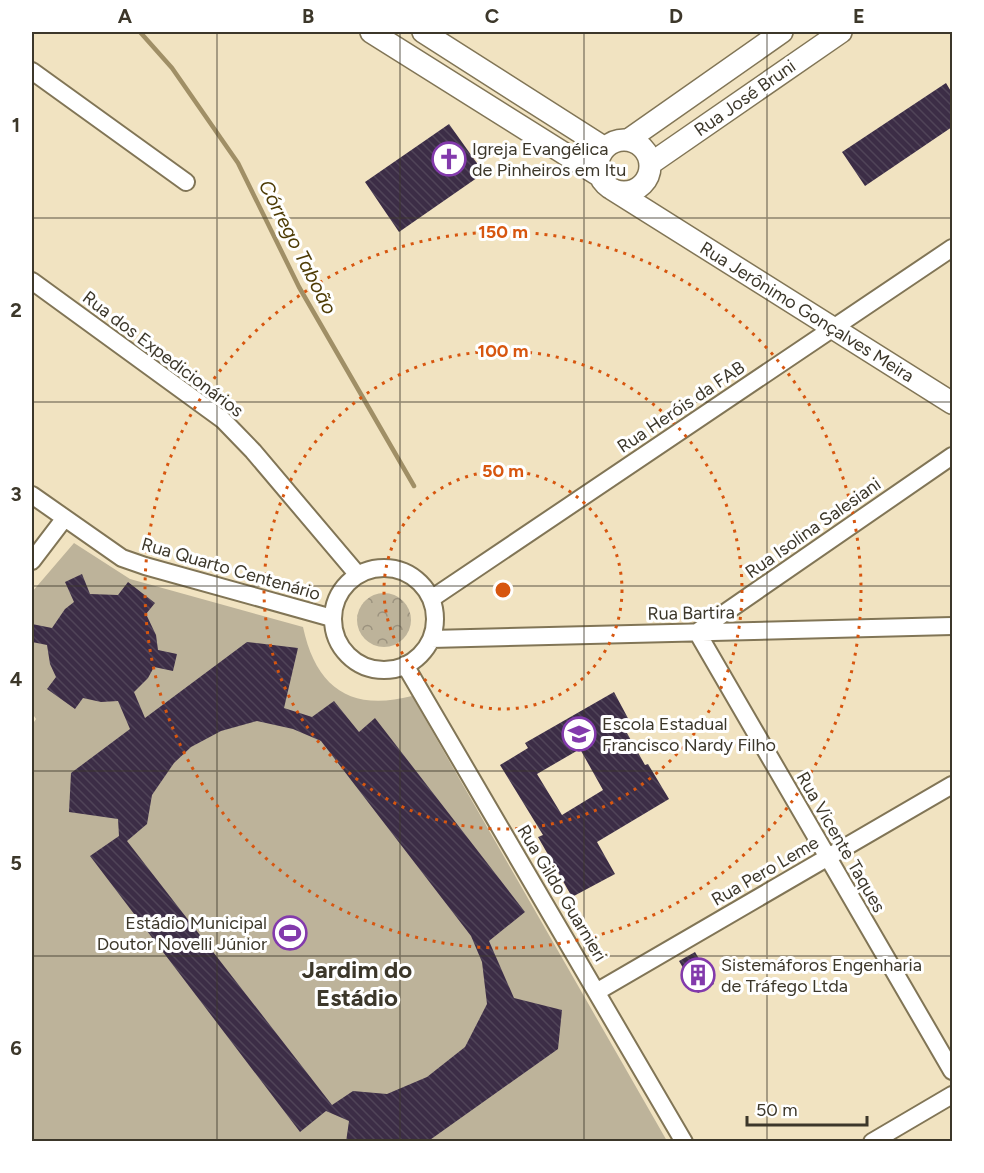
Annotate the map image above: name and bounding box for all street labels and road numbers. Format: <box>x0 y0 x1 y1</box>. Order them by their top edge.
street label: Rua José Bruni <box>690 55 800 141</box>
street label: Rua Jerônimo Gonçalves Meira <box>696 237 918 387</box>
street label: Rua dos Expedicionários <box>78 286 248 422</box>
street label: Rua Heróis da FAB <box>613 356 749 458</box>
street label: Rua Isolina Salesiani <box>741 473 885 583</box>
street label: Rua Quarto Centenário <box>139 533 323 605</box>
street label: Rua Bartira <box>647 601 735 625</box>
street label: Rua Vicente Taques <box>792 768 890 916</box>
street label: Rua Gildo Guarnieri <box>513 821 611 965</box>
street label: Rua Pero Leme <box>707 831 823 911</box>

